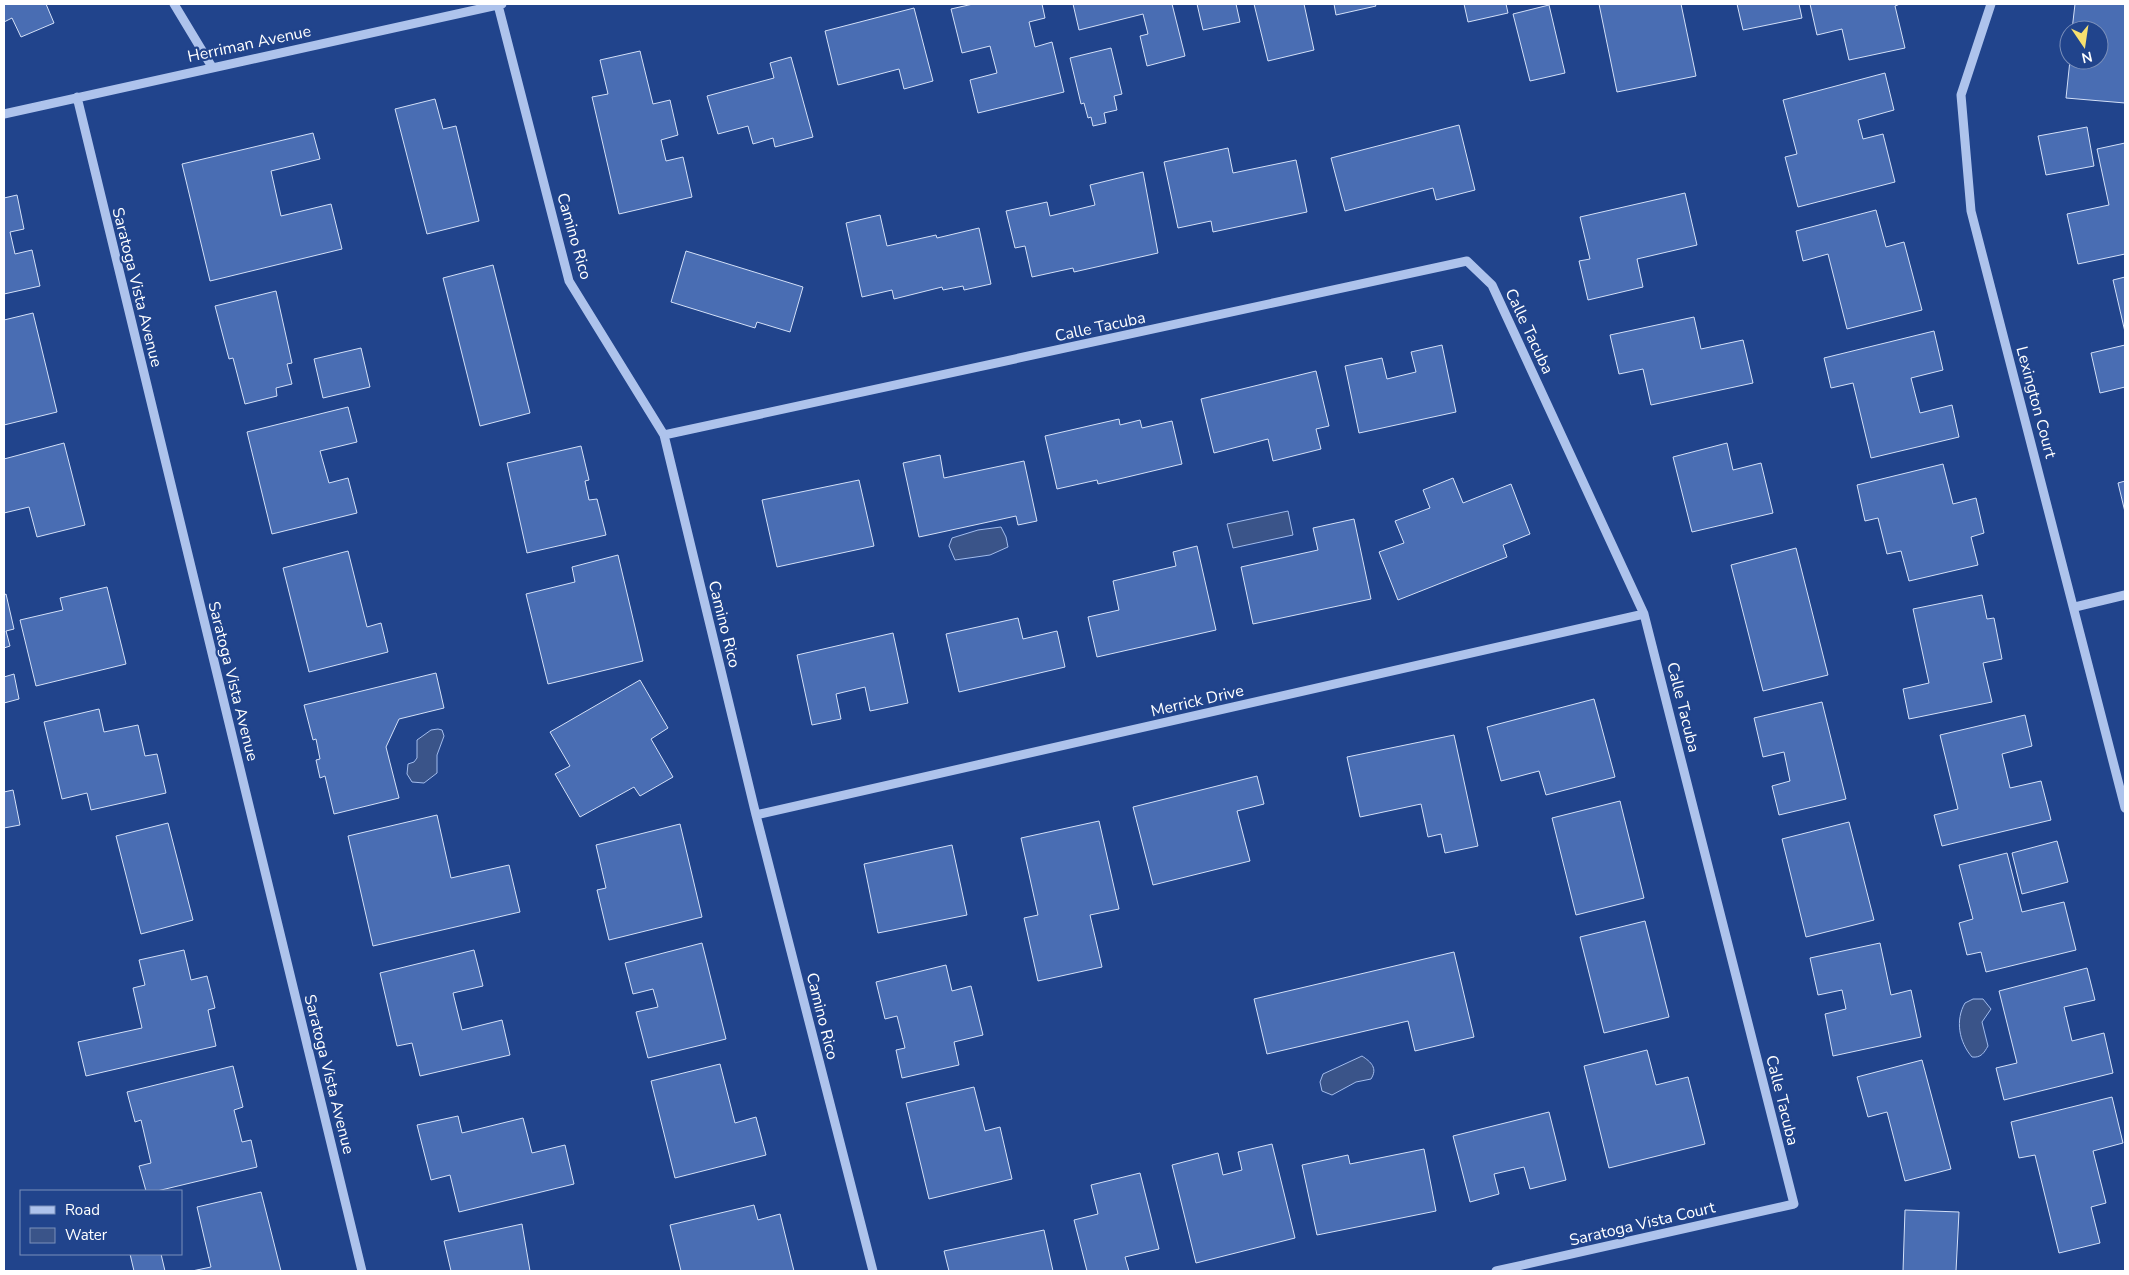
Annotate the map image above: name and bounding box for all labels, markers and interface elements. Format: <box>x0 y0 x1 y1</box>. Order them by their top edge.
street label: Herriman Avenue <box>185 20 313 68</box>
north arrow <box>2059 20 2109 70</box>
text: N <box>2080 47 2094 68</box>
street label: Camino Rico <box>551 190 597 282</box>
street label: Saratoga Vista Avenue <box>107 205 168 369</box>
street label: Calle Tacuba <box>1500 285 1559 378</box>
street label: Calle Tacuba <box>1053 307 1148 347</box>
street label: Lexington Court <box>2011 344 2062 461</box>
street label: Camino Rico <box>703 578 745 670</box>
street label: Saratoga Vista Avenue <box>203 599 264 763</box>
street label: Calle Tacuba <box>1661 660 1705 755</box>
street label: Merrick Drive <box>1149 680 1246 722</box>
street label: Camino Rico <box>801 970 843 1062</box>
street label: Saratoga Vista Avenue <box>299 992 360 1156</box>
street label: Calle Tacuba <box>1760 1053 1804 1148</box>
legend <box>20 1190 182 1255</box>
street label: Saratoga Vista Court <box>1567 1196 1718 1251</box>
text: Road <box>65 1200 100 1220</box>
text: Water <box>65 1225 108 1245</box>

